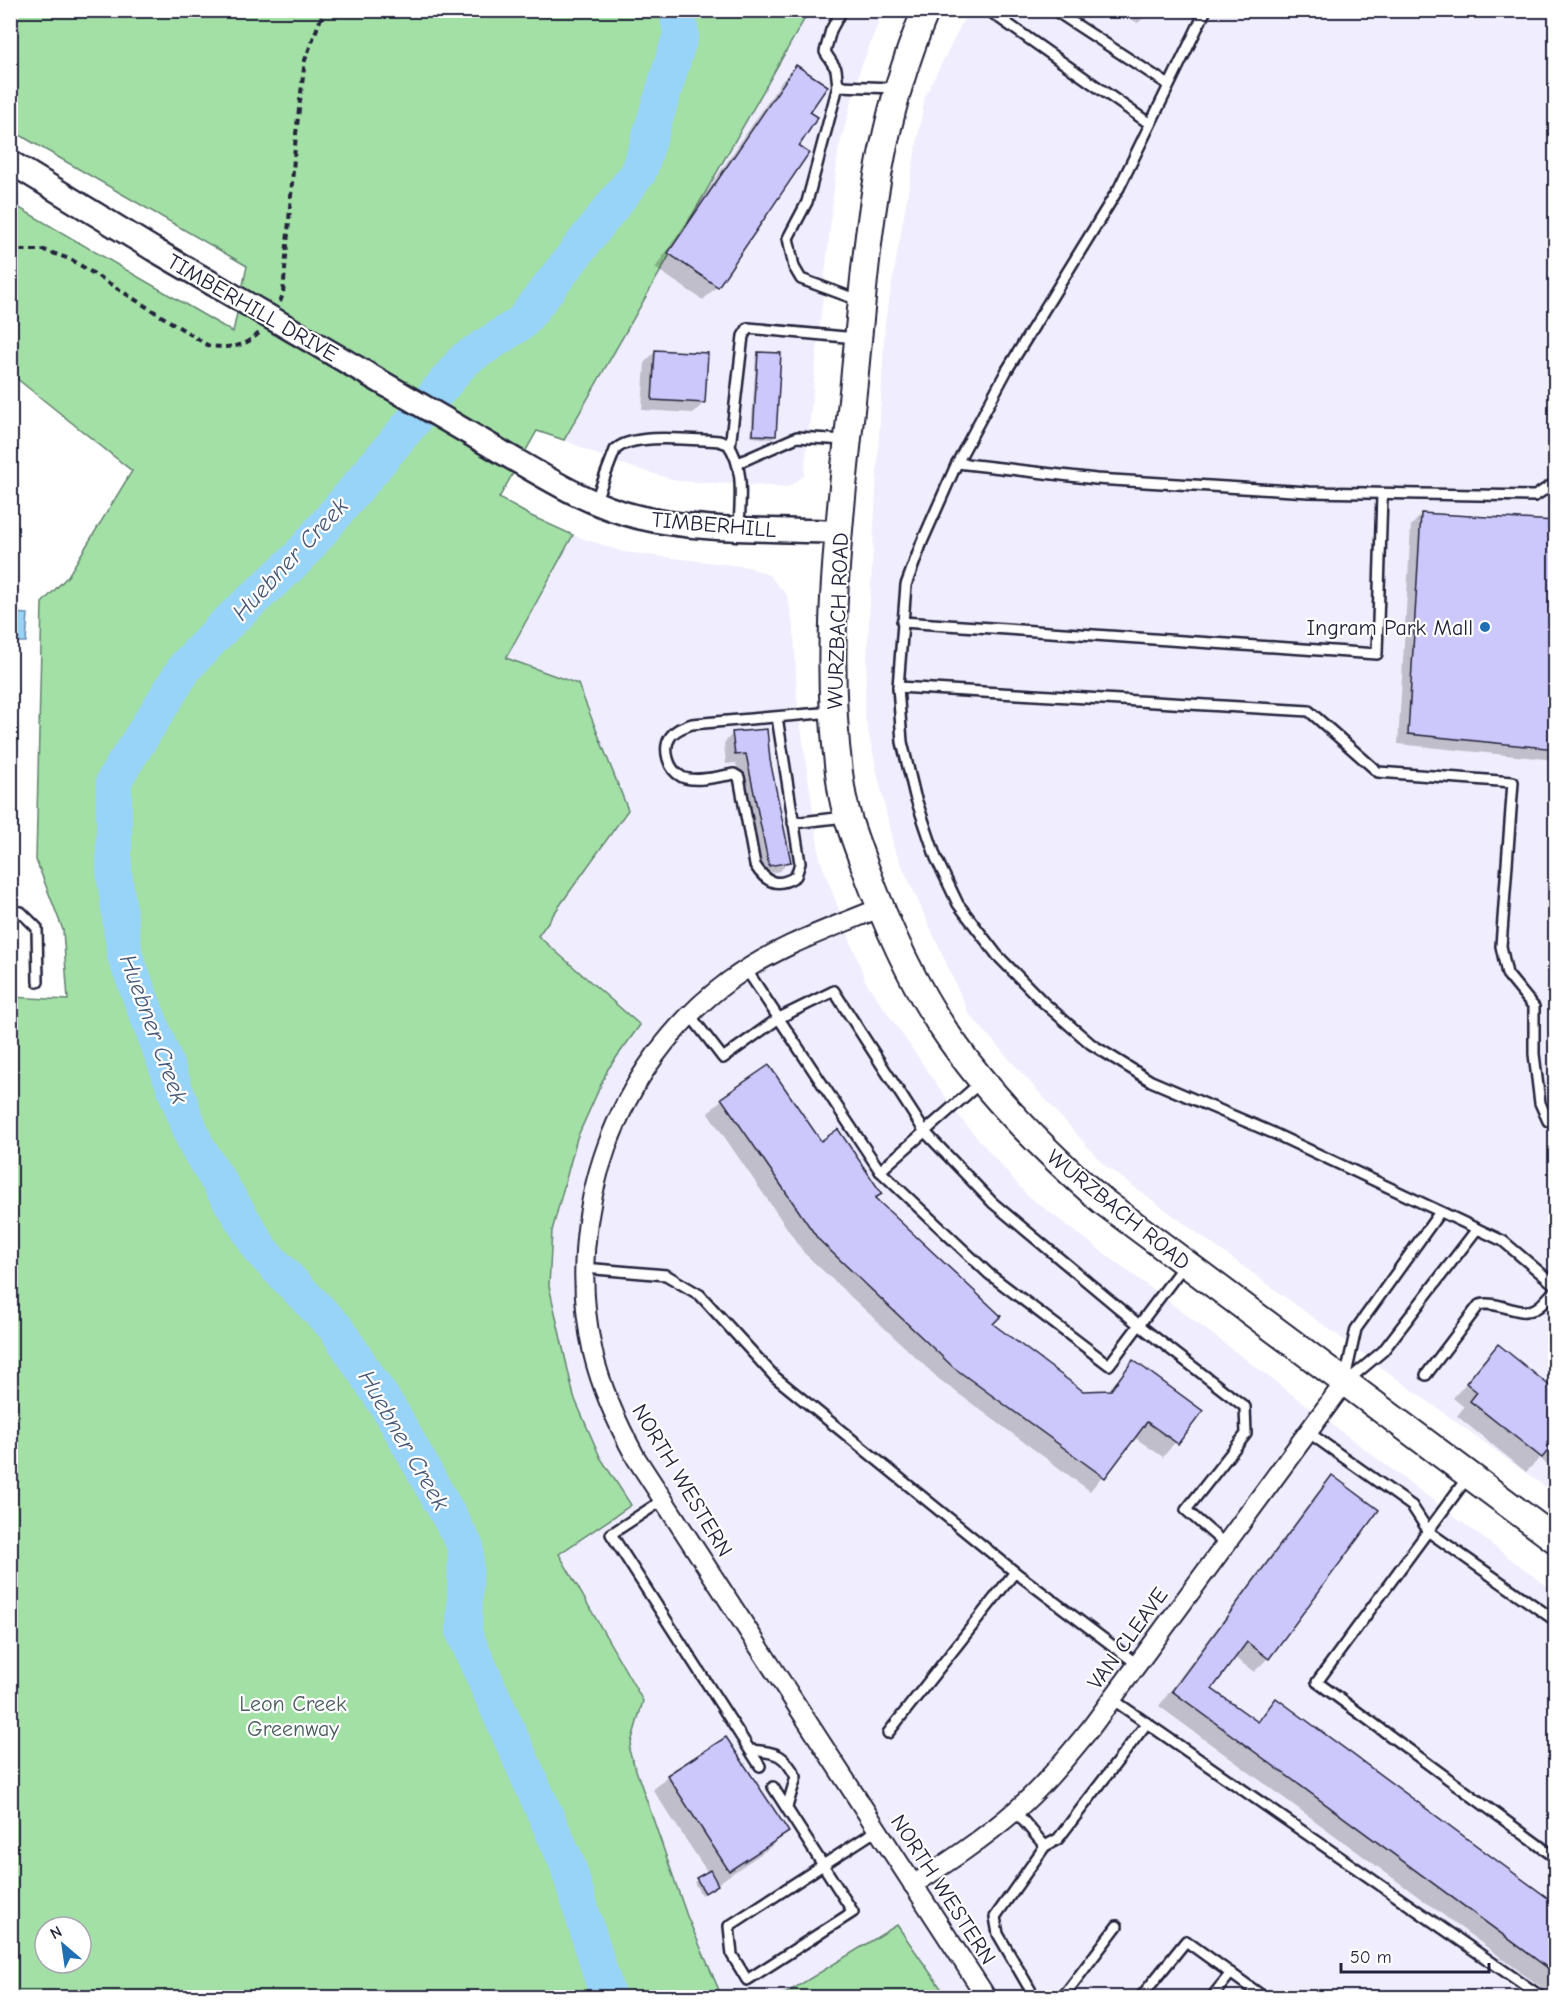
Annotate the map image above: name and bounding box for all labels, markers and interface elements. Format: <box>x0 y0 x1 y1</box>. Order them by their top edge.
street label: TIMBERHILL DRIVE <box>162 248 343 367</box>
water label: Huebner Creek <box>226 492 354 626</box>
street label: TIMBERHILL <box>650 507 777 543</box>
street label: WURZBACH ROAD <box>822 532 854 710</box>
place label: Ingram Park Mall <box>1306 615 1473 641</box>
marker: Ingram Park Mall <box>1478 620 1492 634</box>
water label: Huebner Creek <box>114 950 194 1108</box>
street label: WURZBACH ROAD <box>1041 1144 1195 1276</box>
water label: Huebner Creek <box>353 1365 456 1515</box>
street label: NORTH WESTERN <box>626 1400 738 1561</box>
street label: VAN CLEAVE <box>1082 1583 1174 1695</box>
park label: Leon Creek Greenway <box>239 1691 347 1742</box>
street label: NORTH WESTERN <box>885 1810 1001 1969</box>
north arrow <box>33 1915 93 1975</box>
text: N <box>47 1922 65 1943</box>
scale bar <box>1341 1936 1490 1974</box>
text: 50 m <box>1350 1947 1392 1968</box>

